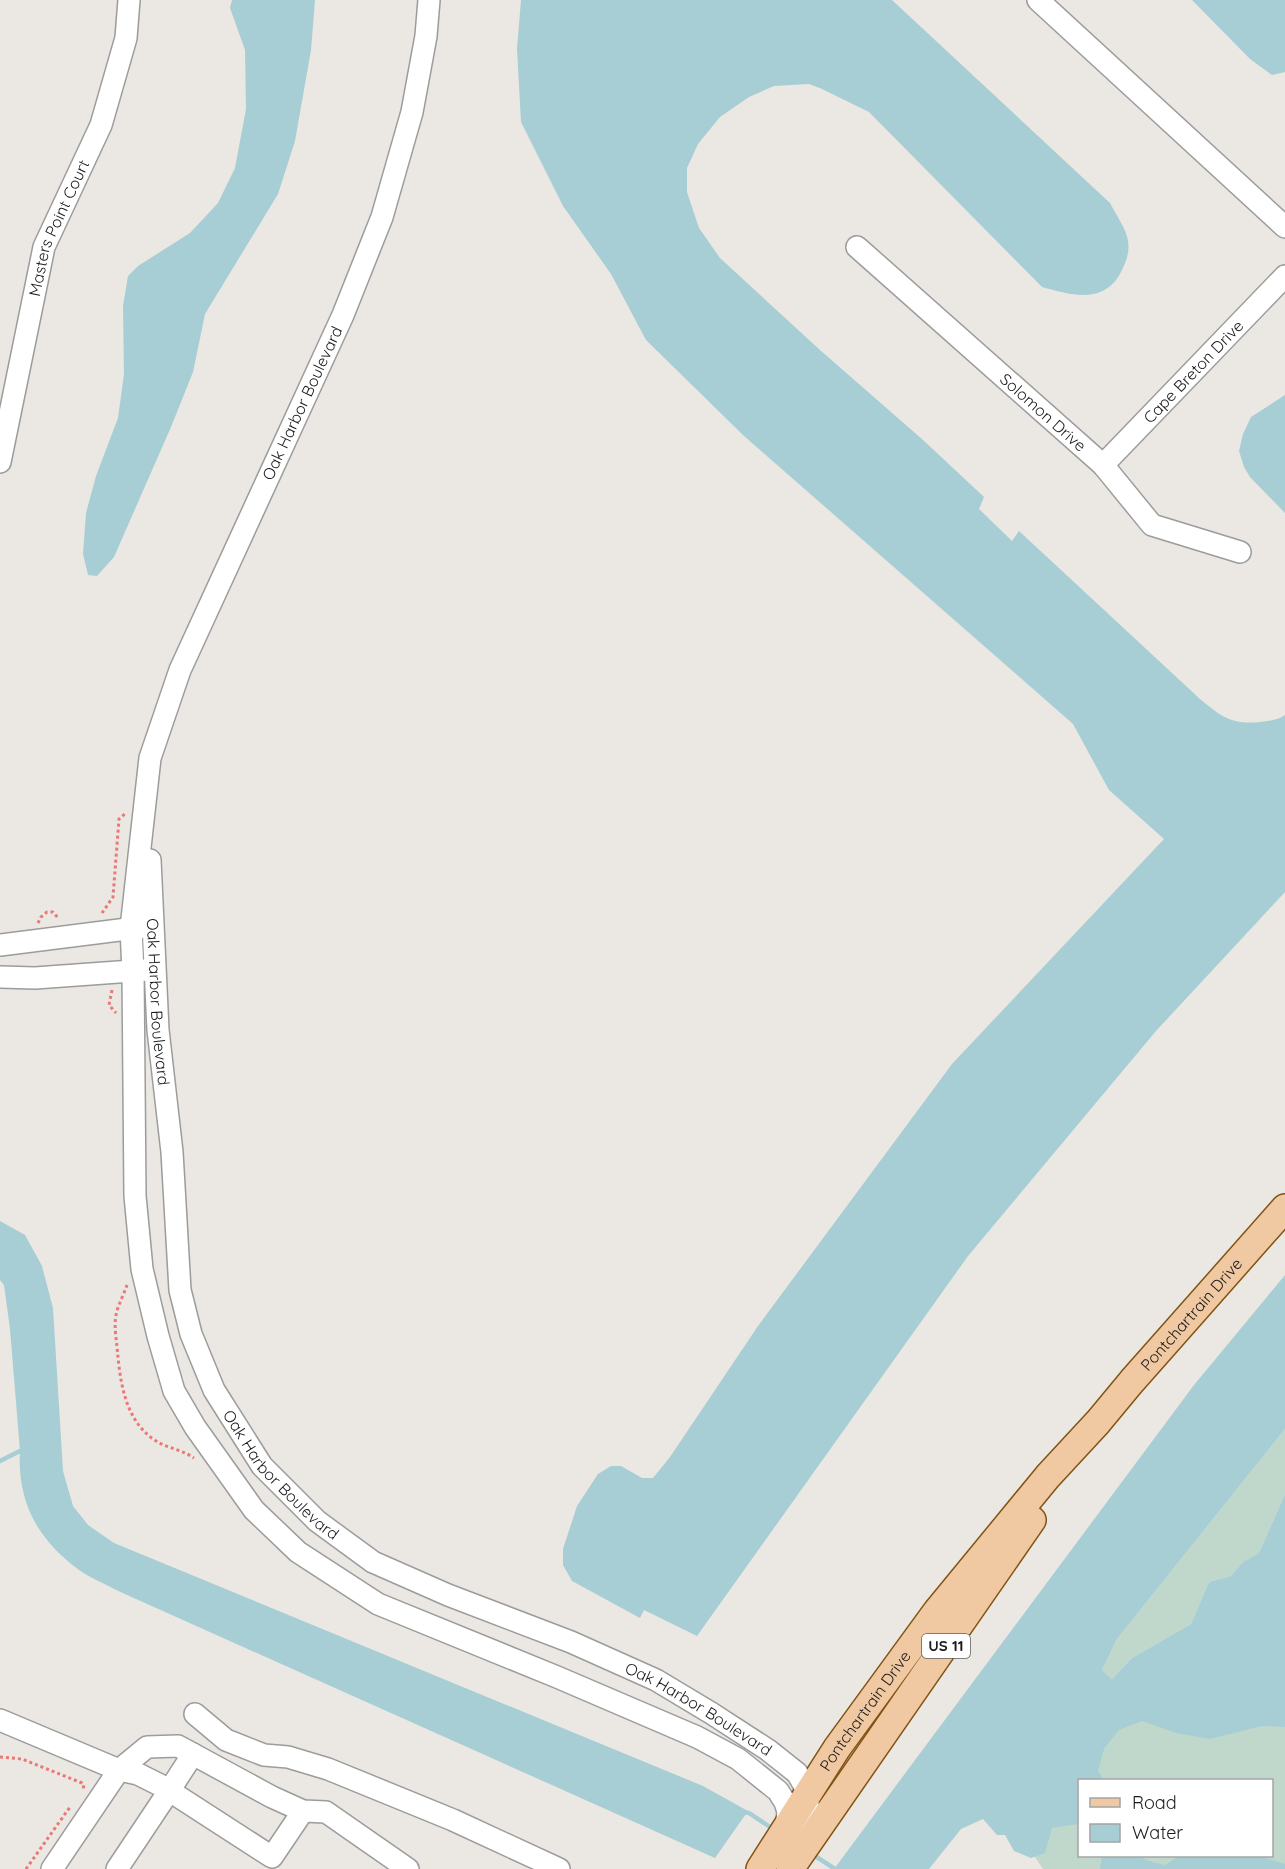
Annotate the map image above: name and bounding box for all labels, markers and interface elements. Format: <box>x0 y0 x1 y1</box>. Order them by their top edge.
street label: Masters Point Court <box>24 157 93 298</box>
street label: Cape Breton Drive <box>1139 316 1247 427</box>
street label: Oak Harbor Boulevard <box>258 323 346 483</box>
street label: Solomon Drive <box>996 369 1091 456</box>
street label: Oak Harbor Boulevard <box>143 918 174 1086</box>
street label: Pontchartrain Drive <box>1136 1254 1246 1375</box>
street label: Oak Harbor Boulevard <box>219 1406 343 1544</box>
road number: US 11 <box>922 1634 970 1658</box>
street label: Pontchartrain Drive <box>815 1646 915 1775</box>
street label: Oak Harbor Boulevard <box>622 1658 776 1760</box>
legend <box>1078 1779 1273 1857</box>
text: Road <box>1132 1791 1177 1814</box>
text: Water <box>1132 1821 1183 1844</box>

